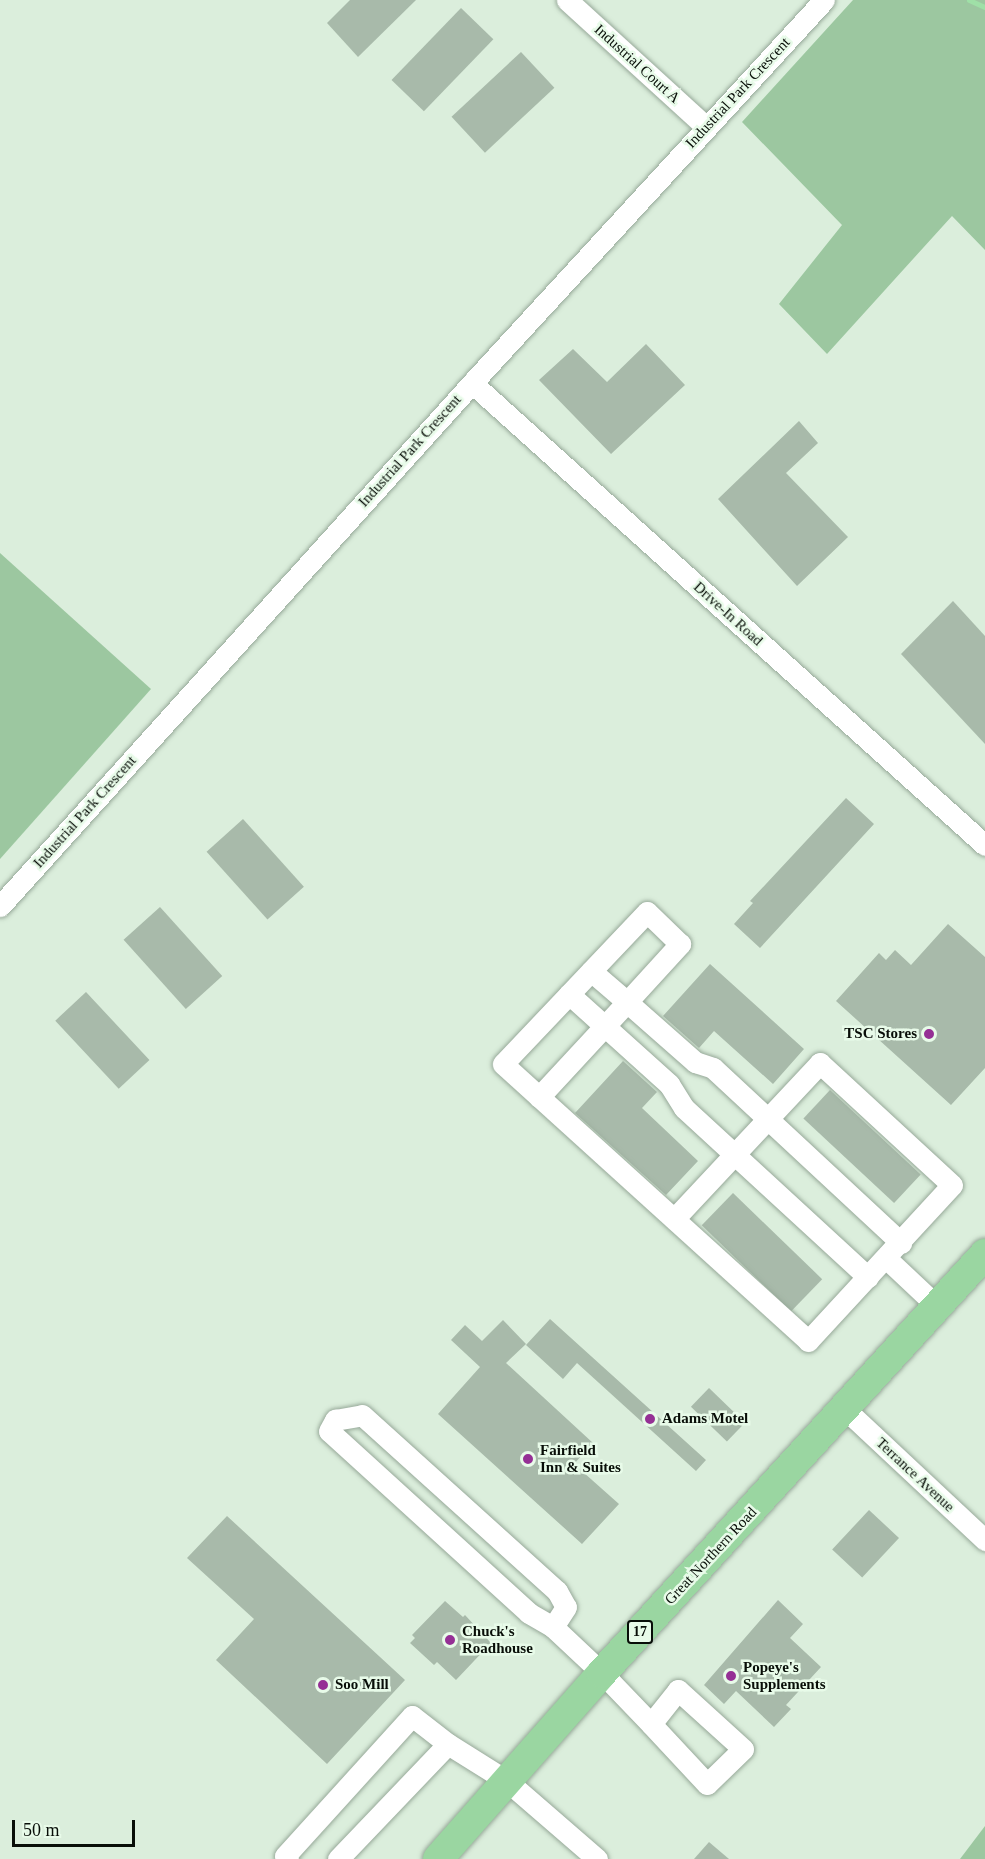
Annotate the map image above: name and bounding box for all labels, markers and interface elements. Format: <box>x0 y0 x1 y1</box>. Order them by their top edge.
street label: Industrial Court A <box>590 21 684 107</box>
street label: Industrial Park Crescent <box>682 34 794 152</box>
street label: Industrial Park Crescent <box>355 391 465 511</box>
street label: Drive-In Road <box>690 578 766 650</box>
street label: Industrial Park Crescent <box>30 752 140 872</box>
place label: TSC Stores <box>844 1025 917 1043</box>
marker: TSC Stores <box>922 1027 936 1041</box>
place label: Adams Motel <box>662 1410 748 1428</box>
marker: Adams Motel <box>643 1412 657 1426</box>
street label: Terrance Avenue <box>872 1434 958 1516</box>
place label: Fairfield Inn & Suites <box>540 1441 621 1476</box>
marker: Fairfield Inn & Suites <box>521 1452 535 1466</box>
street label: Great Northern Road <box>661 1504 761 1608</box>
road number: 17 <box>626 1621 654 1643</box>
place label: Chuck's Roadhouse <box>462 1622 533 1657</box>
marker: Chuck's Roadhouse <box>443 1633 457 1647</box>
place label: Popeye's Supplements <box>743 1658 826 1693</box>
marker: Popeye's Supplements <box>724 1669 738 1683</box>
place label: Soo Mill <box>335 1676 389 1694</box>
marker: Soo Mill <box>316 1678 330 1692</box>
scale bar <box>15 1808 138 1846</box>
text: 50 m <box>23 1820 60 1840</box>

